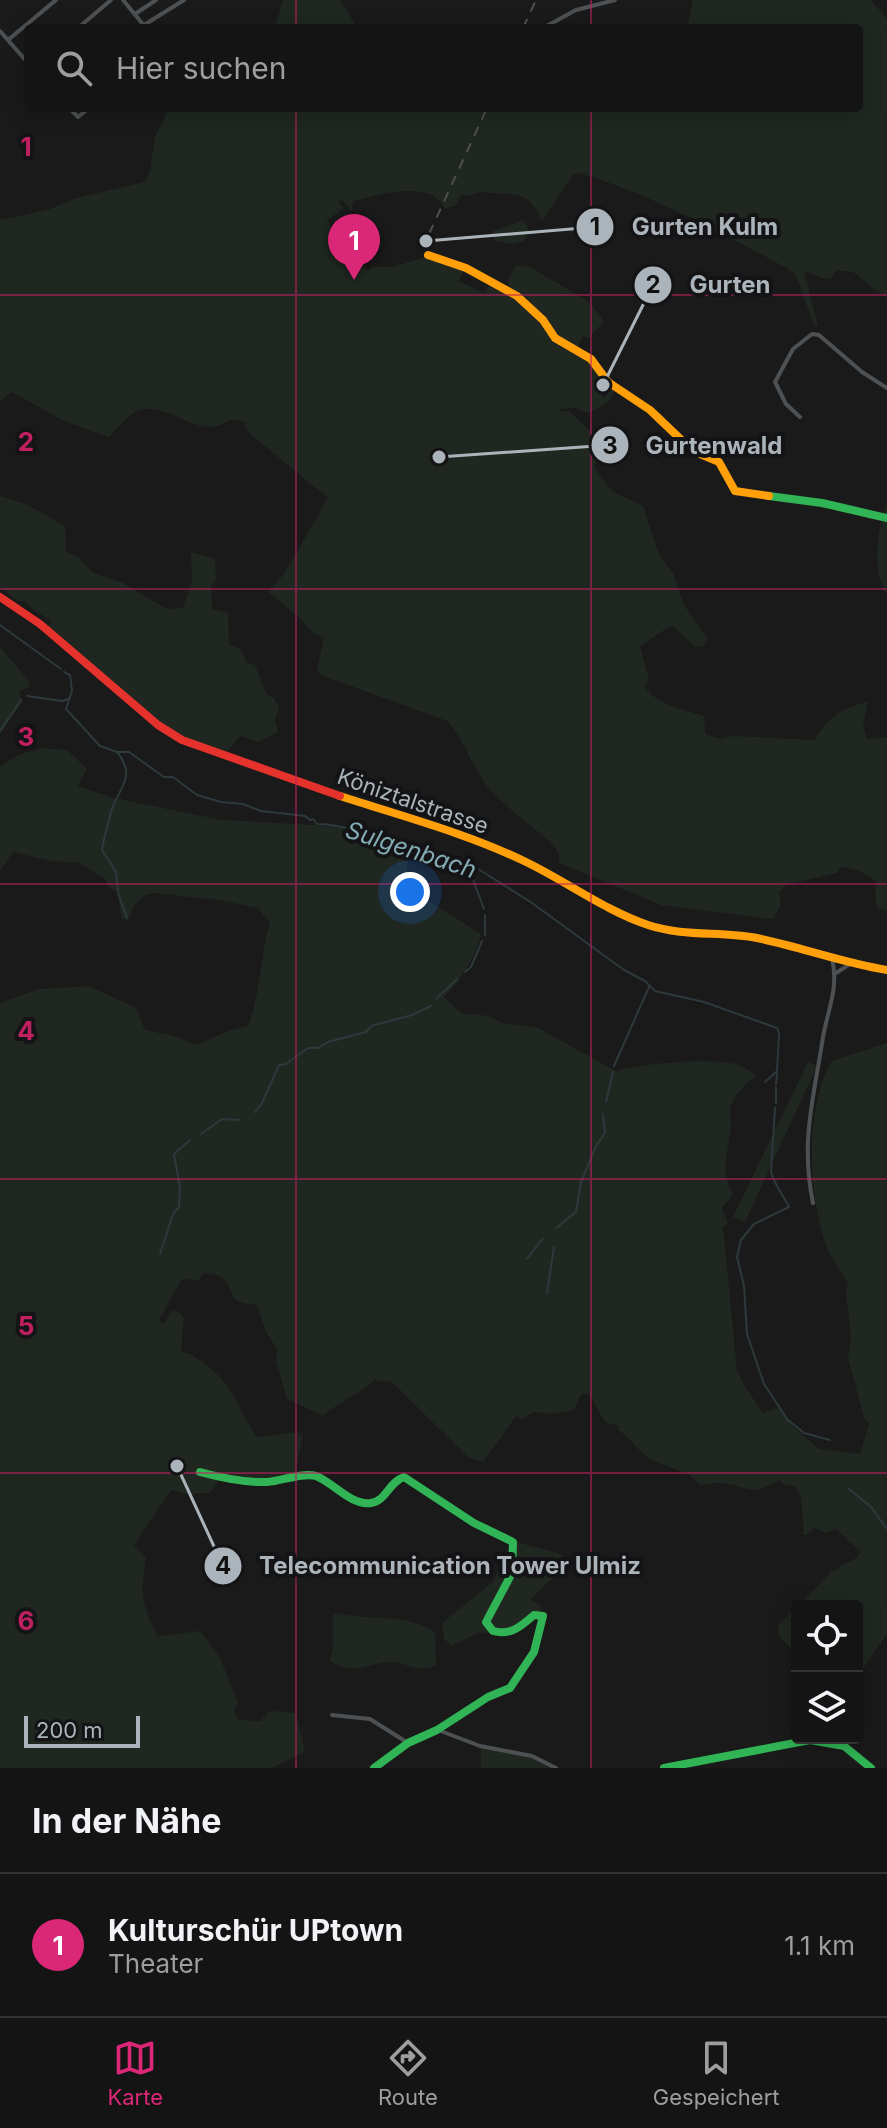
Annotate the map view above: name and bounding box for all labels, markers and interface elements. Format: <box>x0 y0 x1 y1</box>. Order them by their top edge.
search box <box>24 24 863 112</box>
icon: search <box>52 46 96 90</box>
text: Hier suchen <box>116 50 286 86</box>
text: 1 <box>20 131 32 162</box>
callout: Gurten Kulm <box>575 203 794 251</box>
text: 1 <box>590 212 600 241</box>
text: Gurten Kulm <box>632 212 778 241</box>
pin: 1 <box>328 214 380 280</box>
callout: Gurten <box>633 261 786 309</box>
text: 2 <box>645 270 661 299</box>
text: Gurten <box>690 270 771 299</box>
callout: Gurtenwald <box>590 421 799 469</box>
text: 2 <box>18 426 34 457</box>
text: 3 <box>602 431 618 460</box>
text: Gurtenwald <box>646 431 782 460</box>
text: 3 <box>18 721 34 752</box>
street label: Köniztalstrasse <box>334 763 492 839</box>
water label: Sulgenbach <box>342 815 480 884</box>
your location <box>390 872 430 912</box>
text: 4 <box>17 1015 35 1046</box>
text: 5 <box>18 1310 34 1341</box>
callout: Telecommunication Tower Ulmiz <box>203 1542 656 1590</box>
text: 4 <box>215 1551 231 1580</box>
text: Telecommunication Tower Ulmiz <box>259 1551 641 1580</box>
map controls <box>791 1600 863 1744</box>
button: locate <box>791 1600 863 1672</box>
text: 6 <box>18 1605 34 1636</box>
button: layers <box>791 1672 863 1744</box>
scale bar <box>24 1712 140 1748</box>
text: 200 m <box>36 1717 103 1743</box>
text: In der Nähe <box>32 1800 221 1841</box>
text: Kulturschür UPtown <box>108 1912 403 1948</box>
text: 1 <box>52 1930 64 1961</box>
text: 1.1 km <box>784 1930 855 1961</box>
text: Theater <box>108 1948 203 1979</box>
tab: Karte <box>107 2036 163 2110</box>
tab: Route <box>378 2036 438 2110</box>
tab: Gespeichert <box>653 2036 780 2110</box>

